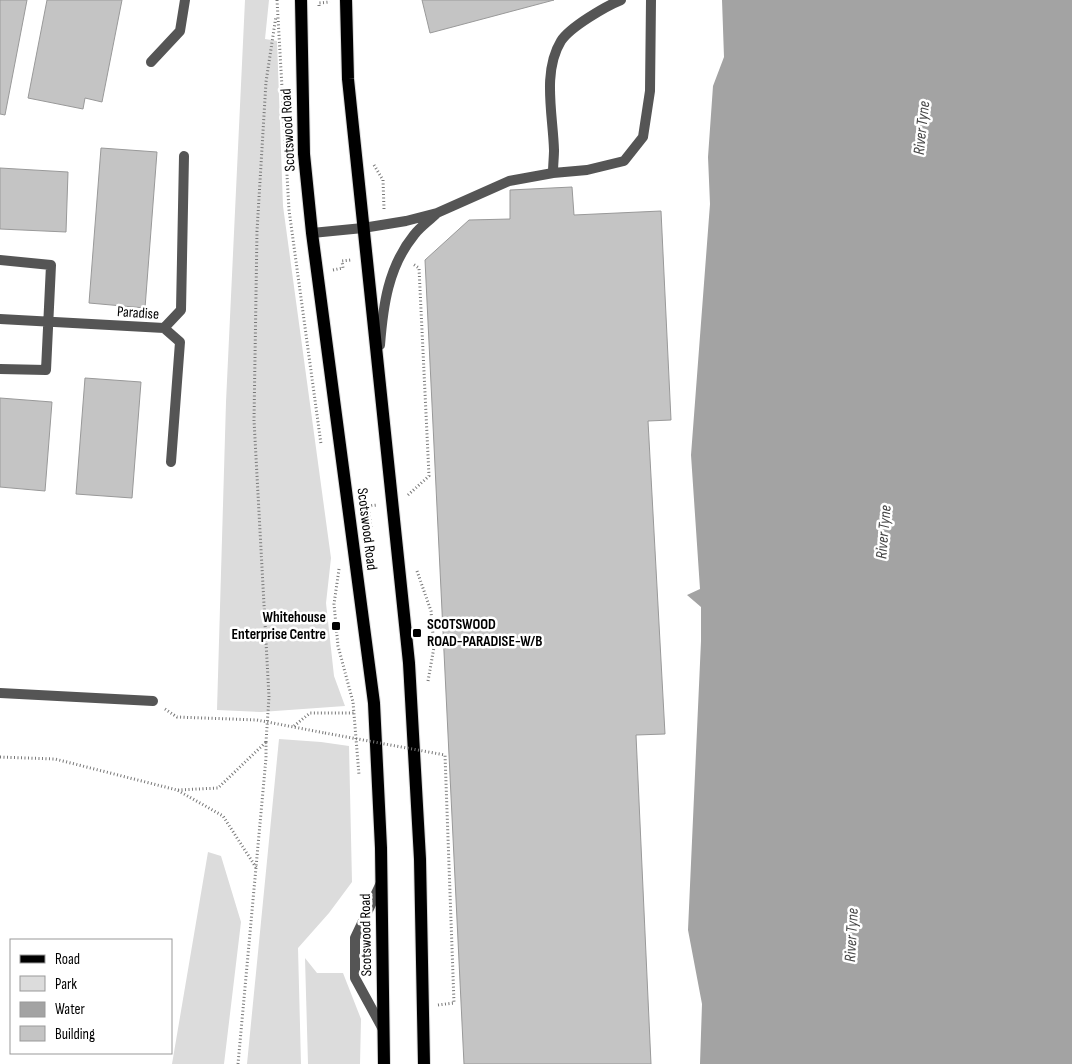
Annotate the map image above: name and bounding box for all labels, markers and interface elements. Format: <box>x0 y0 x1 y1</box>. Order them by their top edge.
street label: Scotswood Road <box>276 88 300 172</box>
water label: River Tyne <box>910 100 934 156</box>
street label: Paradise <box>116 302 160 324</box>
street label: Scotswood Road <box>353 487 381 571</box>
water label: River Tyne <box>872 504 896 560</box>
place label: Whitehouse Enterprise Centre <box>232 608 326 644</box>
place label: SCOTSWOOD ROAD-PARADISE-W/B <box>427 615 542 651</box>
marker: Whitehouse Enterprise Centre <box>330 620 342 632</box>
marker: SCOTSWOOD ROAD-PARADISE-W/B <box>411 627 423 639</box>
street label: Scotswood Road <box>356 893 376 977</box>
water label: River Tyne <box>841 908 863 962</box>
legend <box>10 939 172 1054</box>
text: Road <box>55 950 80 969</box>
text: Park <box>55 975 77 994</box>
text: Water <box>55 1000 86 1019</box>
text: Building <box>55 1025 95 1044</box>

